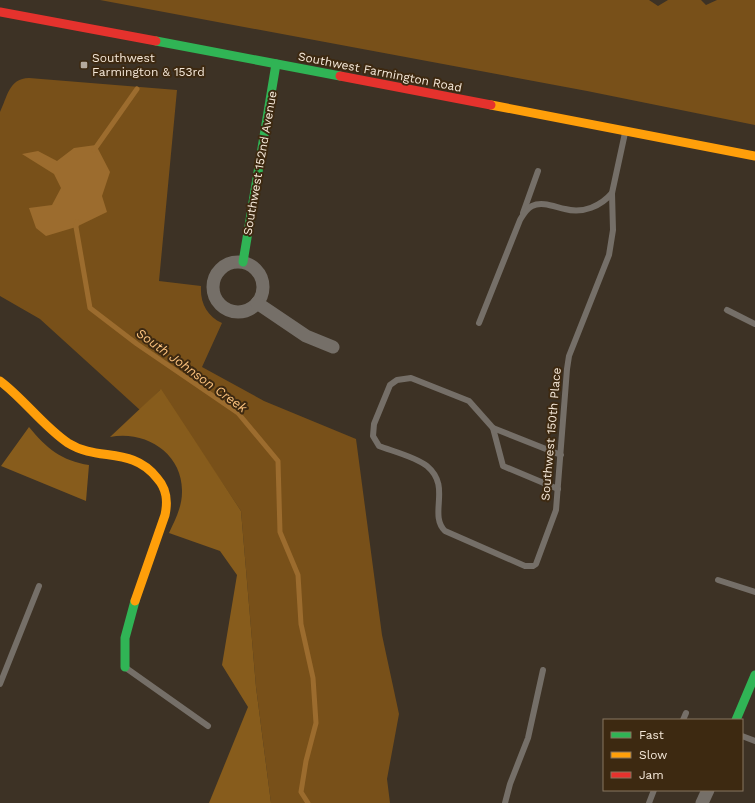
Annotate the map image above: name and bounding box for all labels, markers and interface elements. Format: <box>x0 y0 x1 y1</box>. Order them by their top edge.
street label: Southwest Farmington Road <box>297 49 463 95</box>
place label: Southwest Farmington & 153rd <box>92 51 205 79</box>
marker: Southwest Farmington & 153rd <box>79 60 89 70</box>
street label: Southwest 152nd Avenue <box>240 90 280 236</box>
water label: South Johnson Creek <box>133 325 251 416</box>
street label: Southwest 150th Place <box>538 367 564 501</box>
legend <box>603 719 743 791</box>
text: Fast <box>639 728 664 742</box>
text: Slow <box>639 748 667 762</box>
text: Jam <box>639 768 664 782</box>

